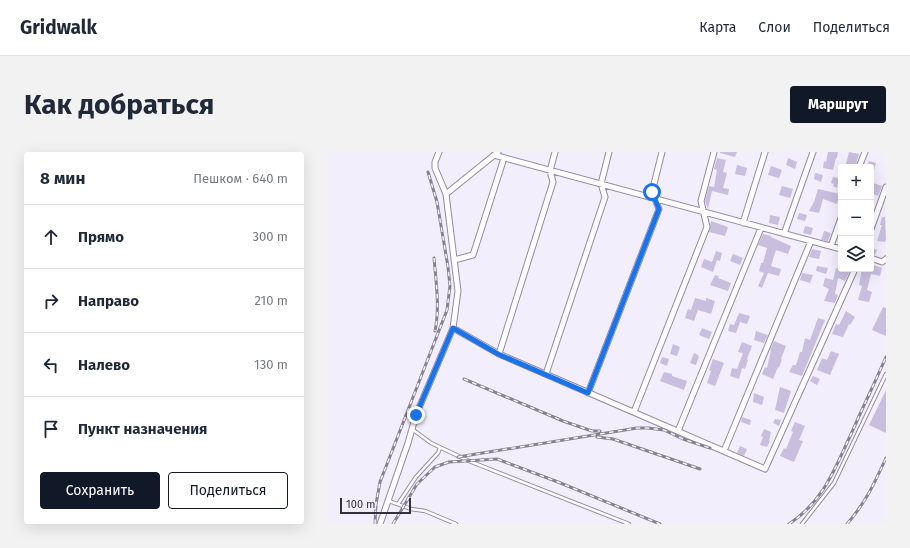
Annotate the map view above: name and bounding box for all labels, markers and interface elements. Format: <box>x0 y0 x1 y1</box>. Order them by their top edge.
text: Gridwalk <box>20 16 97 39</box>
text: Карта <box>699 19 736 36</box>
text: Слои <box>758 19 791 36</box>
text: Поделиться <box>813 19 890 36</box>
button: Маршрут <box>790 86 886 123</box>
text: Как добраться <box>24 88 214 121</box>
map controls <box>838 164 874 272</box>
button: + <box>838 164 874 200</box>
text: 8 мин <box>40 168 85 189</box>
text: Пешком · 640 m <box>193 171 288 186</box>
route start <box>643 183 661 201</box>
button: − <box>838 200 874 236</box>
icon: ahead <box>40 226 62 248</box>
text: Прямо <box>78 228 124 246</box>
text: 300 m <box>252 229 288 244</box>
button: layers <box>838 236 874 272</box>
icon: right <box>40 290 62 312</box>
text: Направо <box>78 292 139 310</box>
text: 210 m <box>254 293 288 308</box>
icon: left <box>40 354 62 376</box>
text: Налево <box>78 356 130 374</box>
text: 130 m <box>254 357 288 372</box>
route end <box>407 406 425 424</box>
icon: arrive <box>40 418 62 440</box>
text: Пункт назначения <box>78 420 207 438</box>
button: Сохранить <box>40 472 160 509</box>
button: Поделиться <box>168 472 288 509</box>
scale bar <box>340 496 411 515</box>
text: 100 m <box>346 498 375 511</box>

